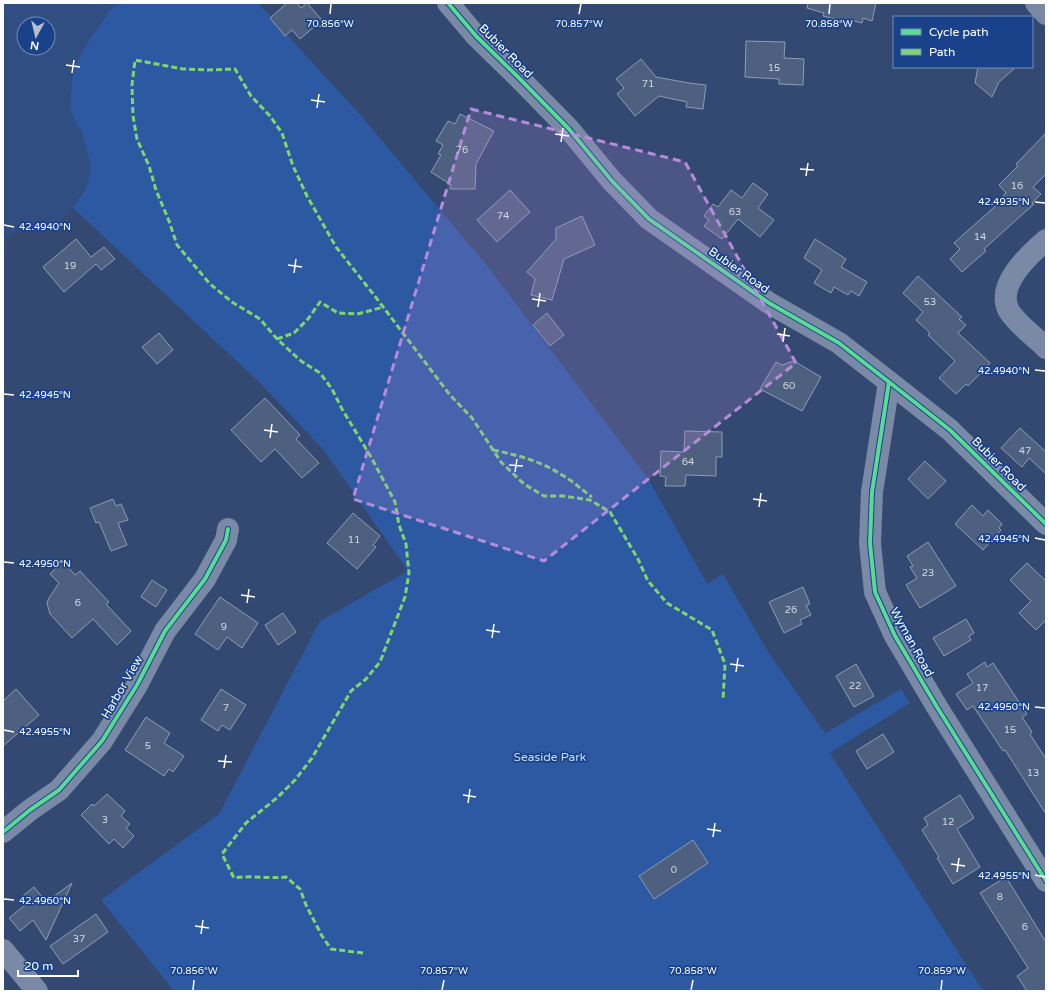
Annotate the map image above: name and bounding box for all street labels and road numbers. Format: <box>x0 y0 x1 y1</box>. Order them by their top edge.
street label: Bubier Road <box>476 21 536 81</box>
street label: Bubier Road <box>706 244 772 296</box>
street label: Bubier Road <box>969 434 1029 494</box>
street label: Wyman Road <box>887 605 937 679</box>
street label: Harbor View <box>98 653 146 721</box>

